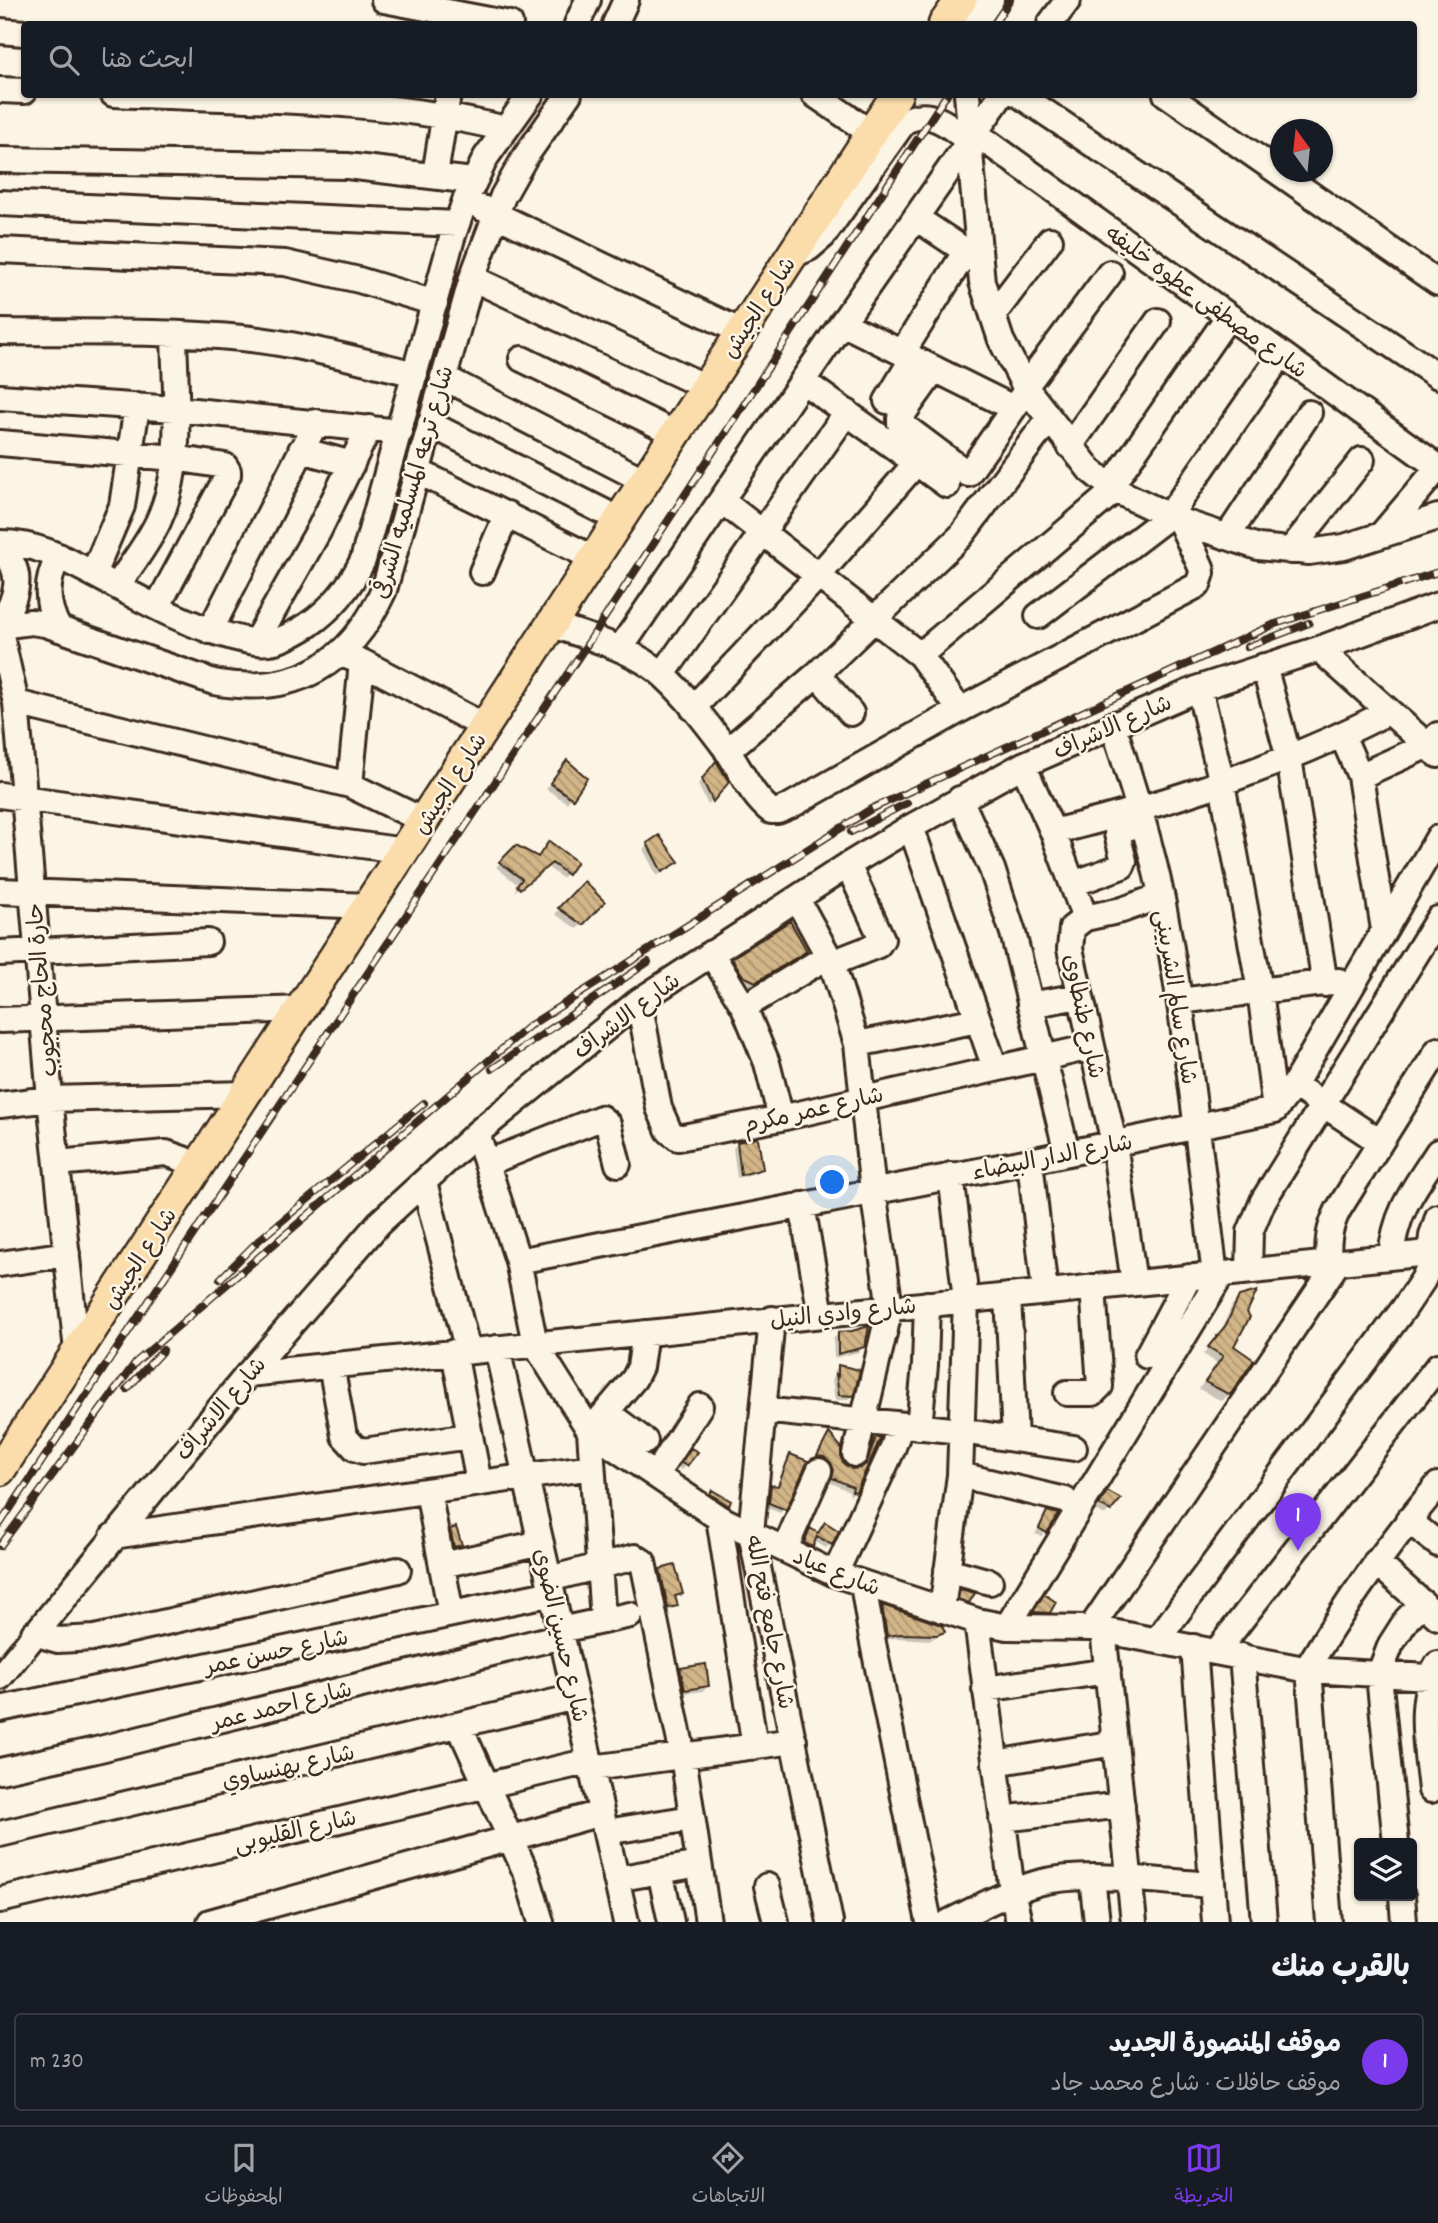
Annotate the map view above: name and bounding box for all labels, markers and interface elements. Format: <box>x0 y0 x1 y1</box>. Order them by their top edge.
search box <box>21 21 1417 98</box>
icon: search <box>45 41 83 79</box>
text: ابحث هنا <box>101 43 194 80</box>
north arrow <box>1270 119 1333 182</box>
street label: شارع مصطفى عطوه خليفه <box>1097 219 1313 389</box>
street label: شارع الجيش <box>716 251 806 366</box>
street label: شارع ترعه المسلميه الشرقى <box>365 362 464 604</box>
street label: شارع الاشراف <box>1049 688 1178 770</box>
street label: شارع الجيش <box>407 727 497 842</box>
street label: حارة الحاج محجوب <box>20 901 69 1078</box>
street label: شارع سالم الشربينى <box>1143 908 1204 1087</box>
street label: شارع طنطاوى <box>1052 951 1111 1082</box>
street label: شارع الاشراف <box>568 966 689 1069</box>
street label: شارع عمر مكرم <box>740 1080 887 1145</box>
street label: شارع الدار البيضاء <box>969 1128 1136 1191</box>
your location <box>815 1165 849 1199</box>
street label: شارع الجيش <box>97 1202 187 1317</box>
street label: شارع وادي النيل <box>768 1291 918 1340</box>
street label: شارع الاشراف <box>169 1351 276 1469</box>
pin: 1 <box>1275 1493 1321 1551</box>
street label: شارع جامع فتح الله <box>735 1533 801 1713</box>
street label: شارع عياد <box>787 1542 884 1607</box>
street label: شارع حسين الضوى <box>523 1545 595 1726</box>
street label: شارع حسن عمر <box>200 1623 352 1686</box>
street label: شارع احمد عمر <box>206 1675 356 1742</box>
street label: شارع بهنساوي <box>219 1738 358 1801</box>
street label: شارع القليوبى <box>231 1803 360 1864</box>
map controls <box>1354 1838 1417 1901</box>
button: layers <box>1354 1838 1417 1901</box>
text: بالقرب منك <box>1272 1949 1410 1992</box>
text: موقف المنصورة الجديد <box>1109 2027 1341 2064</box>
text: 230 m <box>30 2046 84 2079</box>
text: 1 <box>1382 2046 1388 2079</box>
text: موقف حافلات · شارع محمد جاد <box>1051 2069 1341 2102</box>
tab: المحفوظات <box>205 2139 283 2212</box>
tab: الاتجاهات <box>692 2139 765 2212</box>
tab: الخريطة <box>1174 2139 1233 2212</box>

